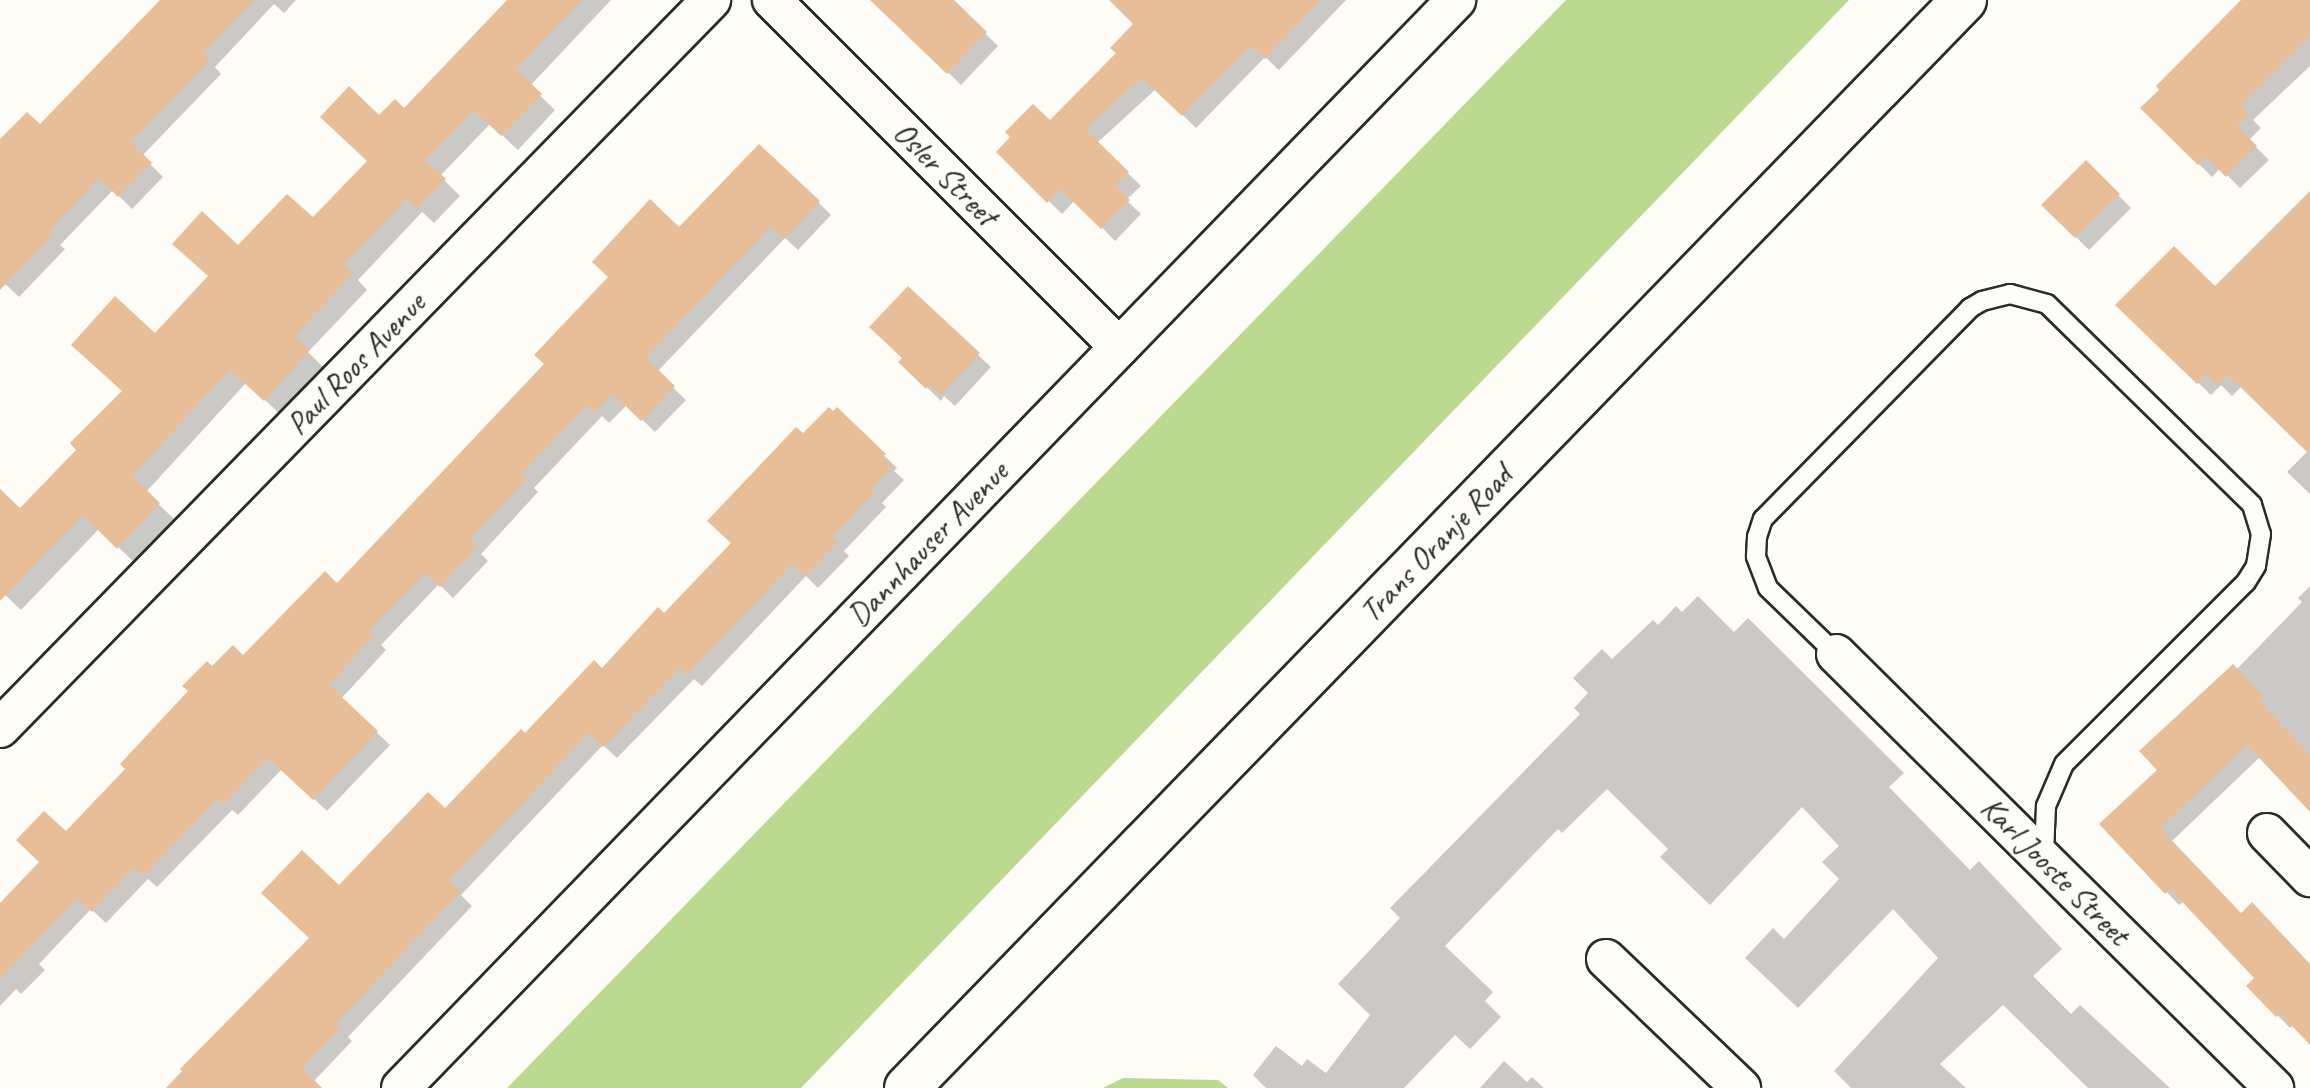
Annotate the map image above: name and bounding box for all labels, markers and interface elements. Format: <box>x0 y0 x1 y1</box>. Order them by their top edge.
street label: Osler Street <box>885 114 1005 234</box>
street label: Paul Roos Avenue <box>278 284 434 444</box>
street label: Dannhauser Avenue <box>840 453 1016 635</box>
street label: Trans Oranje Road <box>1351 457 1521 631</box>
street label: Karl Jooste Street <box>1973 789 2137 953</box>

